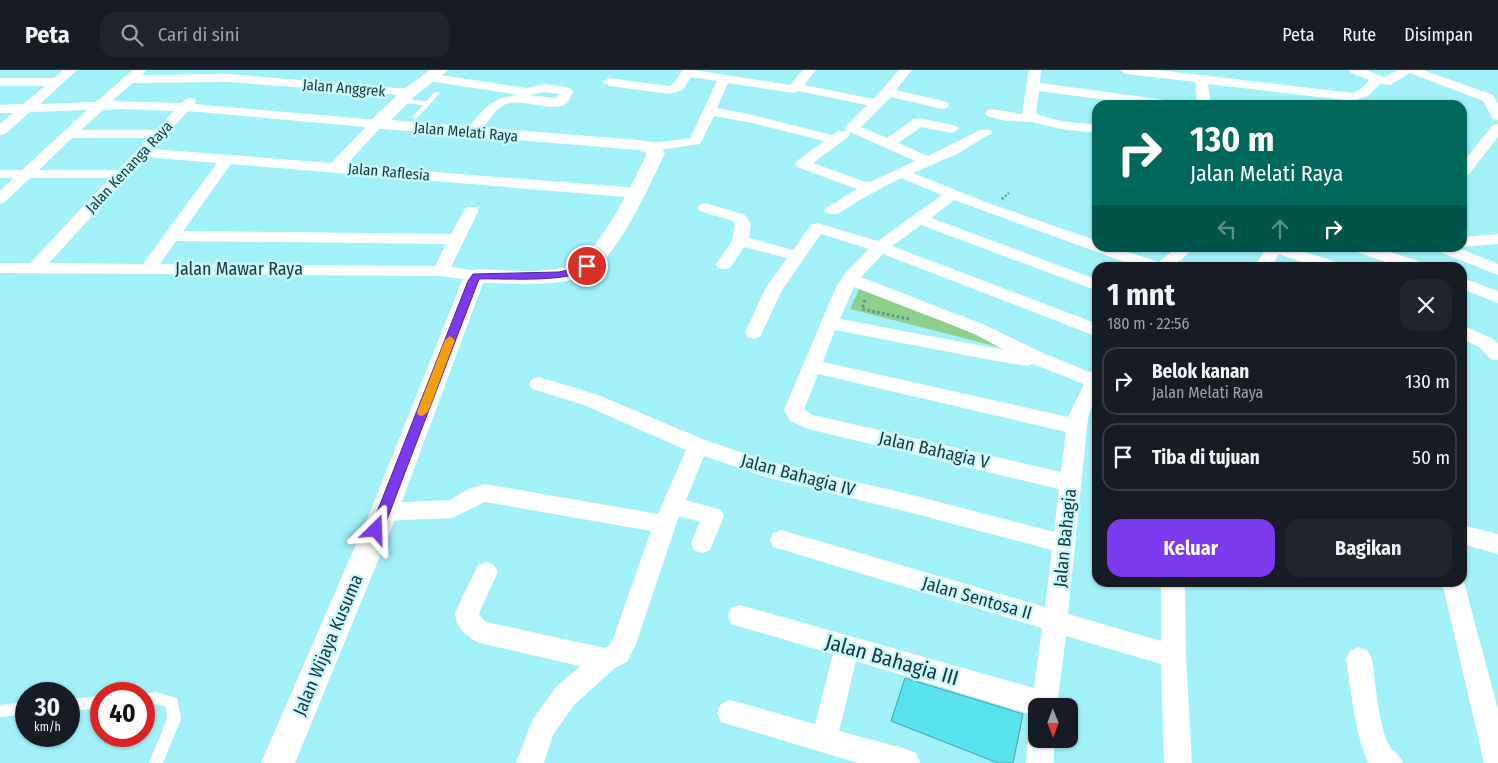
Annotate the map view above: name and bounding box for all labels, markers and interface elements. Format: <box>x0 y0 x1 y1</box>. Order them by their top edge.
search box <box>100 12 450 57</box>
text: Peta <box>25 21 70 49</box>
icon: search <box>118 21 146 49</box>
text: Cari di sini <box>158 23 239 46</box>
text: Peta <box>1282 24 1314 46</box>
text: Rute <box>1342 24 1376 46</box>
text: Disimpan <box>1404 24 1473 46</box>
street label: Jalan Anggrek <box>302 75 386 101</box>
street label: Jalan Kenanga Raya <box>82 117 176 217</box>
street label: Jalan Melati Raya <box>413 118 519 146</box>
text: 130 m <box>1190 118 1274 160</box>
icon: right <box>1107 120 1172 185</box>
street label: Jalan Raflesia <box>347 159 431 185</box>
text: Jalan Melati Raya <box>1190 160 1343 187</box>
icon: left <box>1213 215 1241 243</box>
icon: ahead <box>1266 215 1294 243</box>
icon: right <box>1319 215 1347 243</box>
pin <box>566 245 608 287</box>
icon: arrive <box>573 252 601 280</box>
street label: Jalan Mawar Raya <box>175 258 303 280</box>
text: 1 mnt <box>1107 277 1175 313</box>
button: close <box>1400 279 1452 331</box>
text: 180 m · 22:56 <box>1107 314 1189 333</box>
text: Belok kanan <box>1152 360 1249 383</box>
icon: right <box>1109 367 1137 395</box>
text: 130 m <box>1405 370 1450 393</box>
text: Jalan Melati Raya <box>1152 383 1263 402</box>
street label: Jalan Bahagia V <box>877 427 992 474</box>
icon: arrive <box>1109 443 1137 471</box>
text: Tiba di tujuan <box>1152 446 1260 469</box>
text: 50 m <box>1412 446 1450 469</box>
street label: Jalan Bahagia IV <box>738 449 858 501</box>
street label: Jalan Bahagia <box>1049 487 1081 589</box>
position arrow <box>349 503 401 555</box>
button: Keluar <box>1107 519 1275 577</box>
button: Bagikan <box>1285 519 1452 577</box>
street label: Jalan Wijaya Kusuma <box>288 571 368 719</box>
street label: Jalan Sentosa II <box>920 572 1034 624</box>
street label: Jalan Bahagia III <box>822 629 962 691</box>
speed limit sign: 40 <box>90 682 155 747</box>
text: 30 <box>35 693 60 723</box>
north arrow <box>1028 698 1078 748</box>
map controls <box>1028 698 1078 748</box>
text: km/h <box>34 720 61 734</box>

